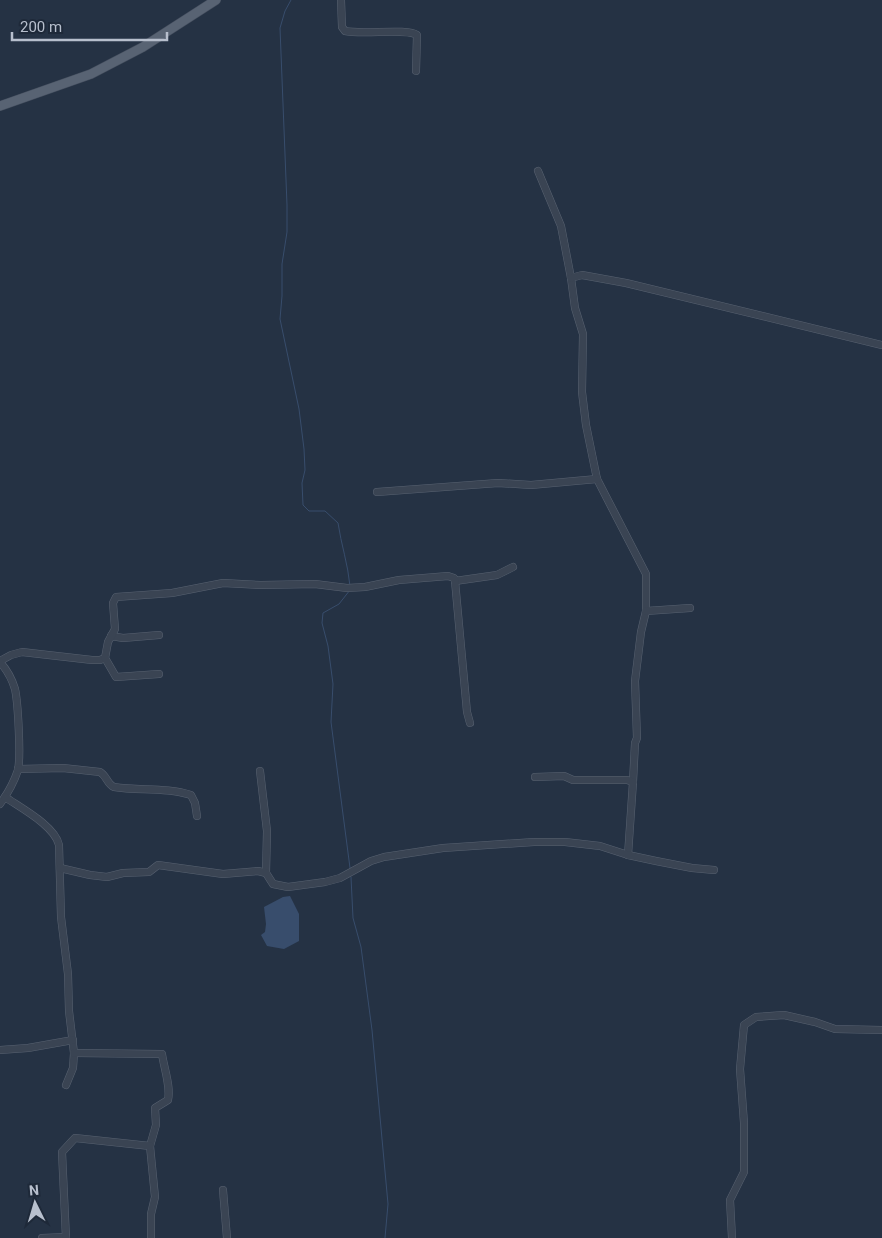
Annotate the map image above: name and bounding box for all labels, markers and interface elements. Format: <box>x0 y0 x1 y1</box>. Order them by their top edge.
scale bar <box>12 10 168 42</box>
text: 200 m <box>20 18 62 36</box>
north arrow <box>10 1178 60 1228</box>
text: N <box>28 1182 39 1198</box>

